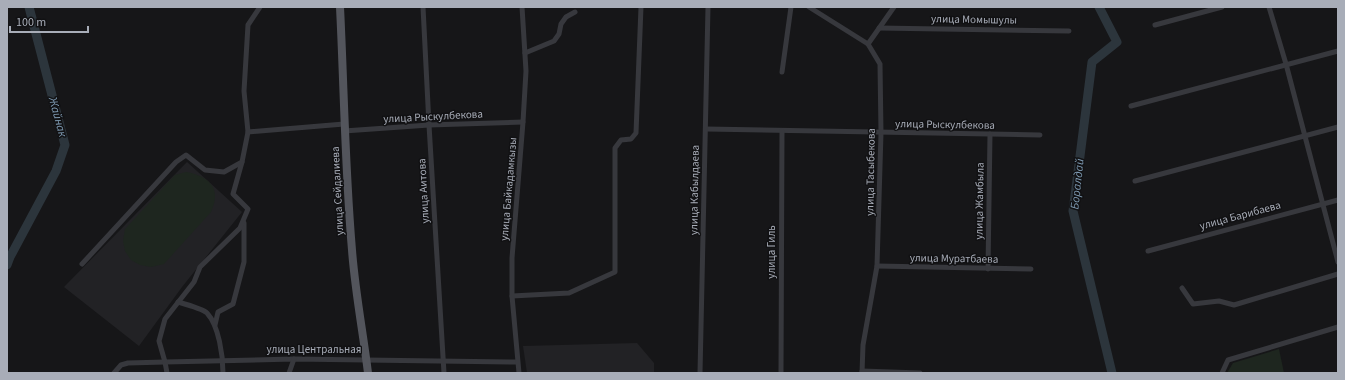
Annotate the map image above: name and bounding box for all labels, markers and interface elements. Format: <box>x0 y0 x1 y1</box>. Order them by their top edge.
scale bar <box>10 8 88 34</box>
street label: улица Момышулы <box>931 11 1017 28</box>
text: 100 m <box>16 14 46 31</box>
water label: Жайнак <box>44 94 71 139</box>
street label: улица Рыскулбекова <box>383 106 483 127</box>
street label: улица Рыскулбекова <box>895 116 995 133</box>
street label: улица Тасыбекова <box>862 128 879 216</box>
street label: улица Байкадамкызы <box>497 137 520 241</box>
street label: улица Кабылдаева <box>686 145 703 235</box>
street label: улица Сейдалиева <box>328 146 347 236</box>
street label: улица Аитова <box>414 158 433 224</box>
water label: Боралдай <box>1066 158 1089 210</box>
street label: улица Жамбыла <box>971 162 988 240</box>
street label: улица Барибаева <box>1198 197 1282 234</box>
street label: улица Гиль <box>764 225 779 279</box>
street label: улица Муратбаева <box>910 250 998 267</box>
street label: улица Центральная <box>266 342 362 357</box>

